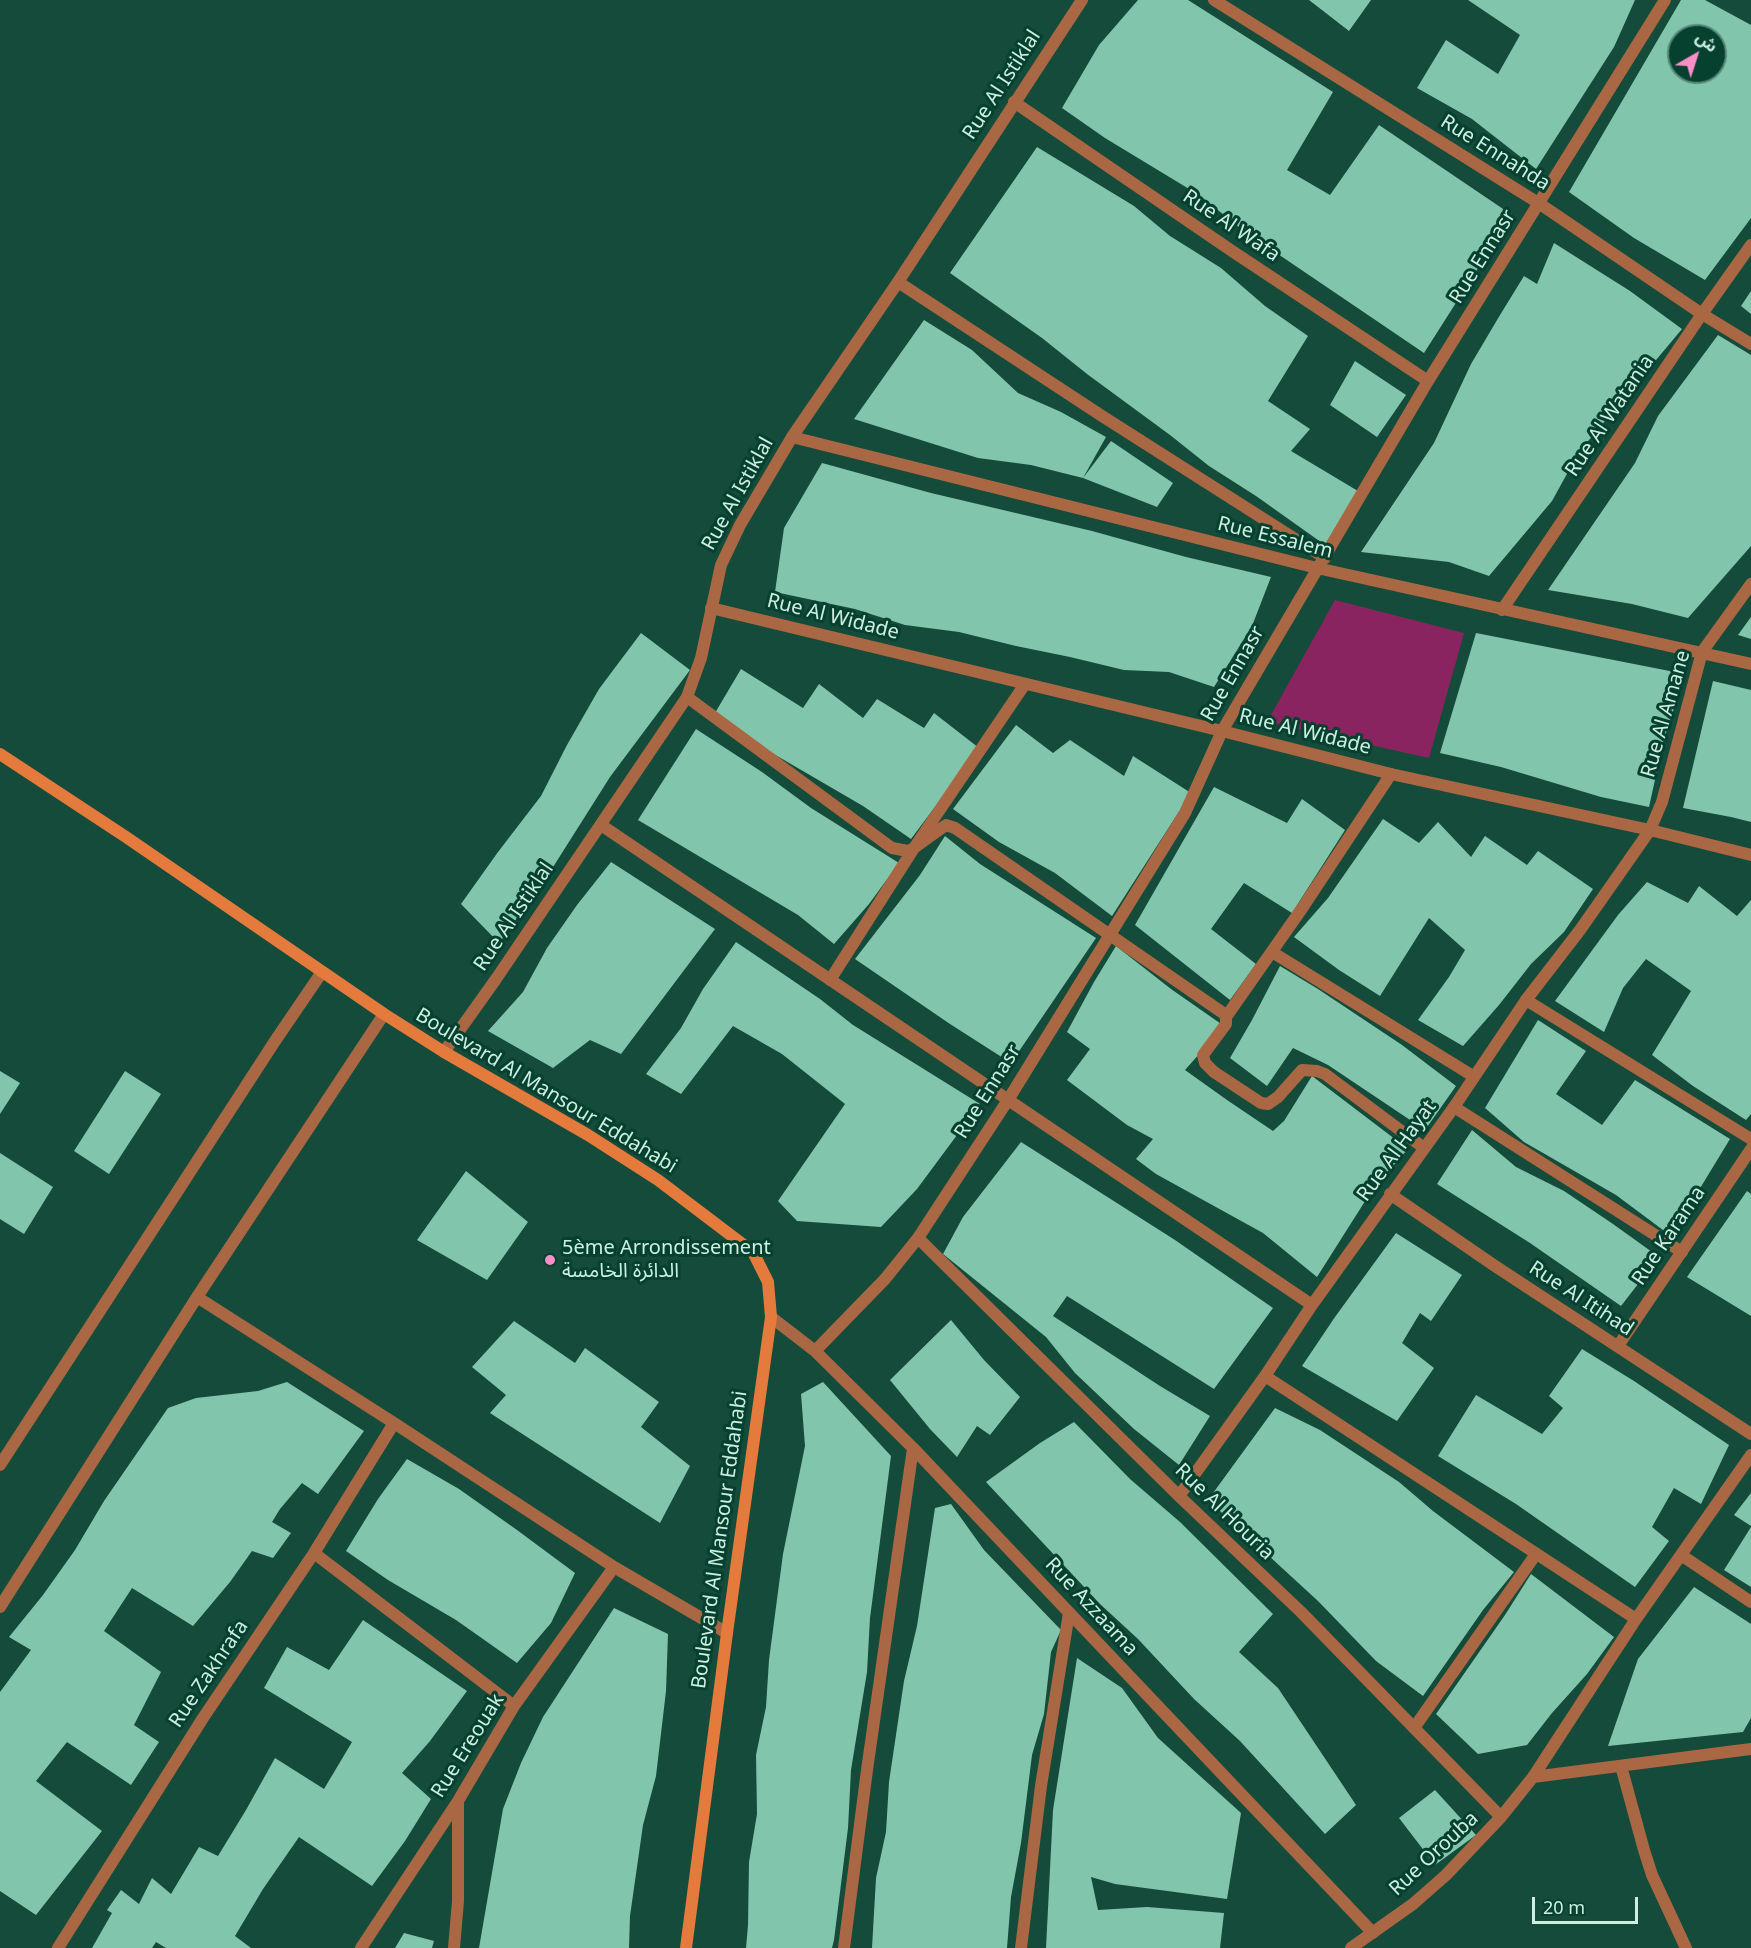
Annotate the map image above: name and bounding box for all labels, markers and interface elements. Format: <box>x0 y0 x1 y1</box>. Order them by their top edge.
north arrow <box>1667 24 1727 84</box>
street label: Rue Al Istiklal <box>958 26 1046 144</box>
text: ش <box>1692 26 1723 57</box>
street label: Rue Ennahda <box>1436 110 1554 196</box>
street label: Rue Al Wafa <box>1178 185 1284 267</box>
street label: Rue Ennasr <box>1445 206 1521 308</box>
street label: Rue Al Watania <box>1561 351 1659 481</box>
street label: Rue Al Istiklal <box>697 433 779 555</box>
street label: Rue Essalem <box>1215 512 1335 564</box>
street label: Rue Al Widade <box>764 589 902 645</box>
street label: Rue Ennasr <box>1196 622 1270 726</box>
street label: Rue Al Amane <box>1636 648 1696 780</box>
street label: Rue Al Widade <box>1236 704 1374 760</box>
street label: Rue Al Istiklal <box>469 858 559 976</box>
street label: Boulevard Al Mansour Eddahabi <box>411 1003 681 1179</box>
street label: Rue Ennasr <box>950 1041 1026 1143</box>
street label: Rue Al Hayat <box>1352 1096 1442 1206</box>
street label: Rue Karama <box>1627 1182 1711 1290</box>
place label: 5ème Arrondissement الدائرة الخامسة <box>562 1236 771 1283</box>
marker: 5ème Arrondissement الدائرة الخامسة <box>543 1253 557 1267</box>
street label: Rue Al Itihad <box>1524 1256 1638 1342</box>
street label: Boulevard Al Mansour Eddahabi <box>687 1390 753 1690</box>
street label: Rue Al Houria <box>1170 1459 1278 1565</box>
street label: Rue Azzaama <box>1040 1553 1142 1661</box>
street label: Rue Zakhrafa <box>164 1616 254 1732</box>
street label: Rue Ereouak <box>427 1690 509 1802</box>
street label: Rue Orouba <box>1385 1807 1483 1901</box>
scale bar <box>1535 1885 1642 1923</box>
text: 20 m <box>1543 1895 1585 1919</box>

